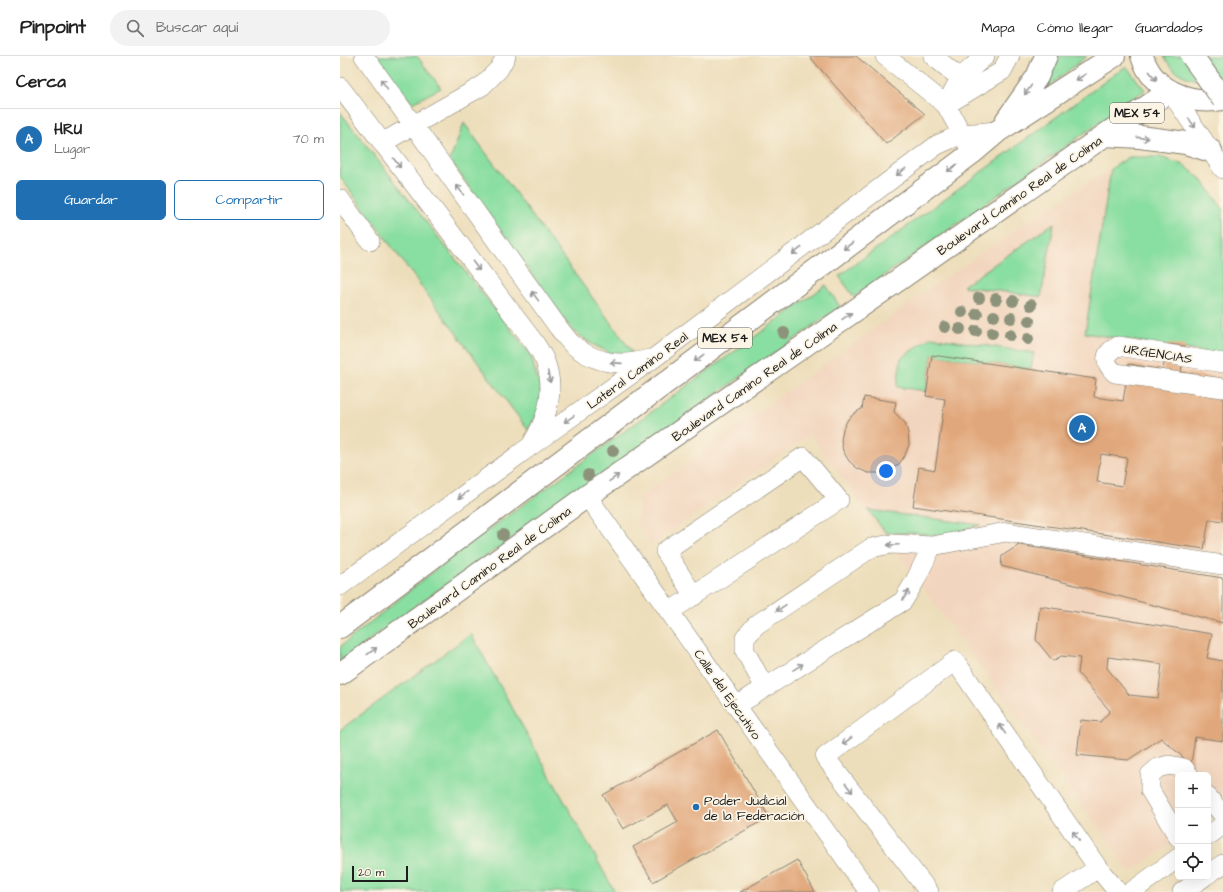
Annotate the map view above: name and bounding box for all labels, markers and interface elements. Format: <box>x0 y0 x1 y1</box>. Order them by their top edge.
search box <box>110 10 390 46</box>
text: Pinpoint <box>20 14 86 41</box>
icon: search <box>124 17 146 39</box>
text: Buscar aquí <box>156 17 238 38</box>
text: Mapa <box>981 18 1015 38</box>
text: Cómo llegar <box>1037 18 1113 38</box>
text: Guardados <box>1135 18 1203 38</box>
text: Cerca <box>16 70 66 94</box>
one-way arrow <box>1149 70 1157 81</box>
one-way arrow <box>1076 73 1087 81</box>
one-way arrow <box>380 79 388 90</box>
one-way arrow <box>1024 85 1032 96</box>
road number: MEX 54 <box>1110 103 1164 123</box>
one-way arrow <box>1188 118 1196 129</box>
text: HRU <box>54 119 82 140</box>
text: A <box>25 130 33 148</box>
text: 70 m <box>292 130 324 148</box>
street label: Boulevard Camino Real de Colima <box>933 131 1106 260</box>
one-way arrow <box>1136 134 1149 141</box>
text: Lugar <box>54 140 90 158</box>
one-way arrow <box>393 157 401 168</box>
one-way arrow <box>947 164 958 173</box>
one-way arrow <box>896 168 907 176</box>
button: Guardar <box>16 180 166 220</box>
button: Compartir <box>174 180 324 220</box>
one-way arrow <box>456 185 464 196</box>
one-way arrow <box>843 242 854 250</box>
one-way arrow <box>792 246 803 255</box>
one-way arrow <box>472 261 480 272</box>
one-way arrow <box>531 290 540 301</box>
one-way arrow <box>842 312 853 320</box>
street label: Boulevard Camino Real de Colima <box>668 317 841 446</box>
street label: Lateral Camino Real <box>583 328 692 414</box>
road number: MEX 54 <box>698 328 752 348</box>
street label: URGENCIAS <box>1122 340 1193 368</box>
one-way arrow <box>694 353 705 362</box>
one-way arrow <box>610 359 623 366</box>
one-way arrow <box>545 371 553 384</box>
pin: A <box>1069 413 1095 443</box>
one-way arrow <box>563 415 574 423</box>
your location <box>876 461 896 481</box>
one-way arrow <box>608 474 619 482</box>
one-way arrow <box>458 491 469 499</box>
street label: Boulevard Camino Real de Colima <box>404 502 575 633</box>
one-way arrow <box>887 541 900 549</box>
one-way arrow <box>902 590 910 601</box>
one-way arrow <box>776 604 787 612</box>
street label: Calle del Ejecutivo <box>689 646 765 744</box>
one-way arrow <box>366 647 377 655</box>
one-way arrow <box>792 662 804 670</box>
one-way arrow <box>998 724 1006 735</box>
one-way arrow <box>841 737 852 745</box>
map controls <box>1175 772 1211 880</box>
button: + <box>1175 772 1211 808</box>
one-way arrow <box>845 782 853 793</box>
place label: Poder Judicial de la Federación <box>704 792 805 825</box>
marker: Poder Judicial de la Federación <box>691 802 701 812</box>
button: − <box>1175 808 1211 844</box>
one-way arrow <box>1072 831 1080 842</box>
button: locate <box>1175 844 1211 880</box>
scale bar <box>352 864 408 883</box>
text: 20 m <box>358 865 384 880</box>

